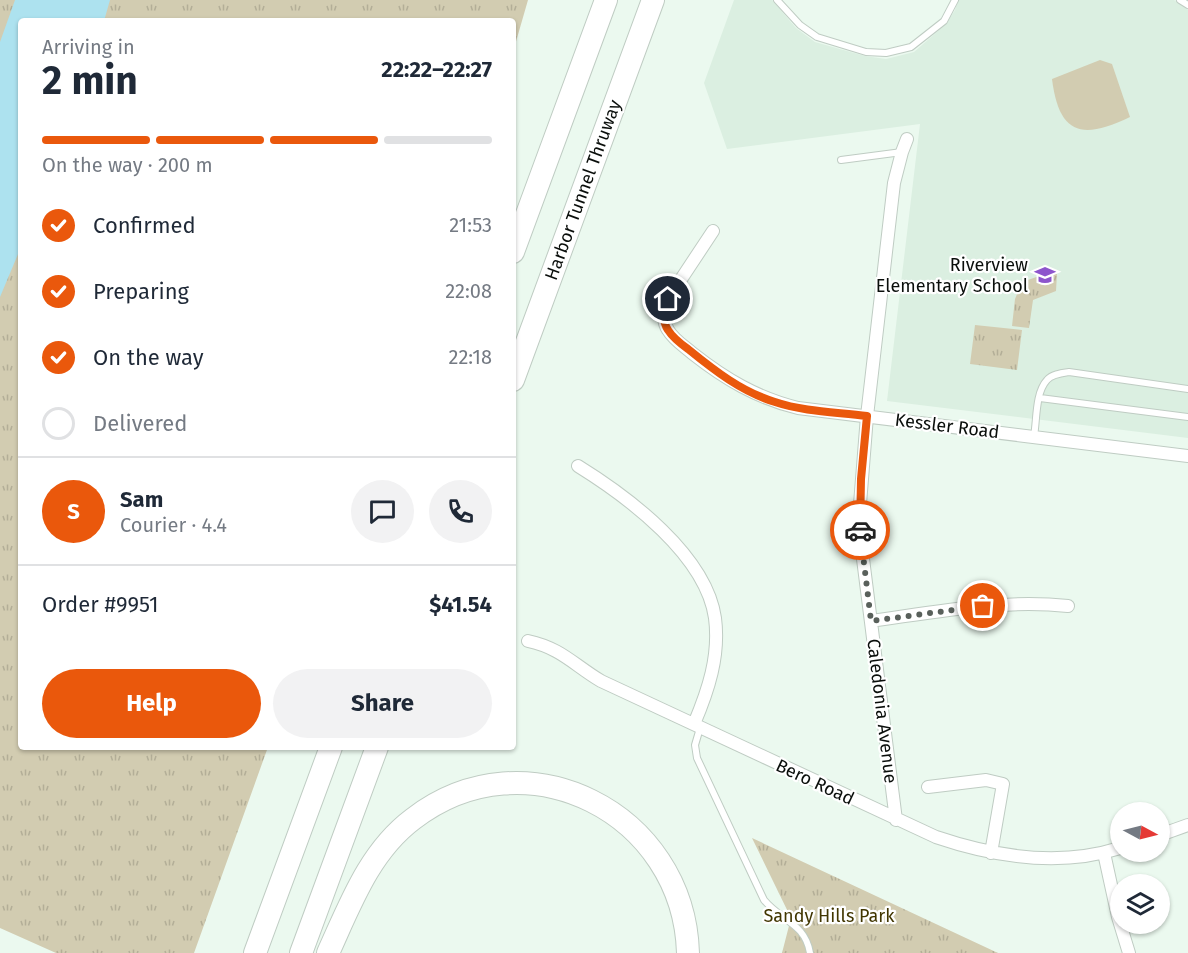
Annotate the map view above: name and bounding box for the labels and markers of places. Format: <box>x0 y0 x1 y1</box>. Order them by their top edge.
place label: Riverview Elementary School <box>876 254 1028 297</box>
school or university icon: Riverview Elementary School <box>1033 263 1057 287</box>
pin <box>642 273 693 324</box>
pin <box>957 580 1008 631</box>

